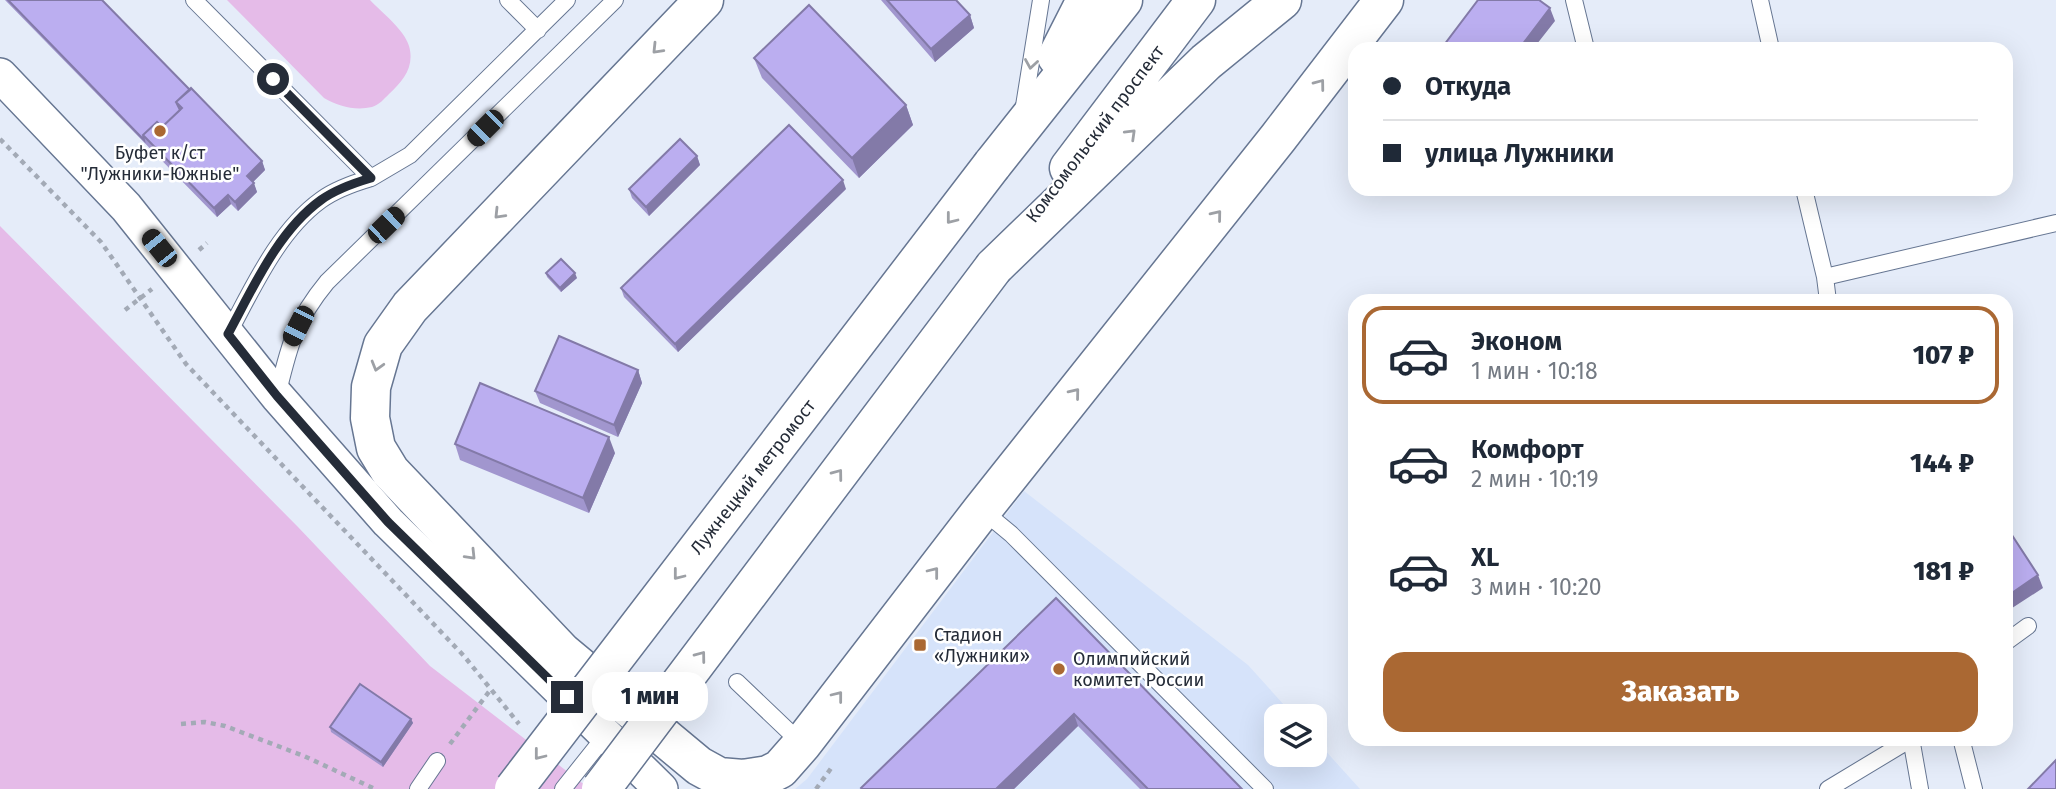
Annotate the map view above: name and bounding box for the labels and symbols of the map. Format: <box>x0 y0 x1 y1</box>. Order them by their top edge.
street label: Комсомольский проспект <box>1021 40 1169 227</box>
one-way arrow <box>652 41 665 54</box>
one-way arrow <box>1024 58 1039 70</box>
route start <box>257 63 289 95</box>
one-way arrow <box>1311 79 1324 92</box>
car <box>463 106 508 150</box>
marker: Буфет к/ст "Лужники-Южные" <box>152 123 168 139</box>
one-way arrow <box>1123 130 1136 143</box>
place label: Буфет к/ст "Лужники-Южные" <box>81 142 239 185</box>
car <box>364 203 409 247</box>
one-way arrow <box>495 205 508 218</box>
one-way arrow <box>1209 211 1221 224</box>
one-way arrow <box>946 212 959 224</box>
car <box>138 225 181 271</box>
car <box>280 303 317 349</box>
one-way arrow <box>371 360 385 372</box>
one-way arrow <box>1067 389 1080 401</box>
street label: Лужнецкий метромост <box>686 394 821 559</box>
one-way arrow <box>830 470 842 482</box>
one-way arrow <box>462 547 475 560</box>
one-way arrow <box>674 567 686 580</box>
one-way arrow <box>926 567 939 579</box>
place label: Стадион «Лужники» <box>934 624 1030 667</box>
marker: Стадион «Лужники» <box>912 637 928 653</box>
place label: Олимпийский комитет России <box>1073 648 1204 691</box>
one-way arrow <box>693 651 705 664</box>
marker: Олимпийский комитет России <box>1051 661 1067 677</box>
callout: 1 мин <box>592 672 707 722</box>
route end <box>551 681 583 713</box>
one-way arrow <box>829 691 842 704</box>
one-way arrow <box>535 748 548 760</box>

